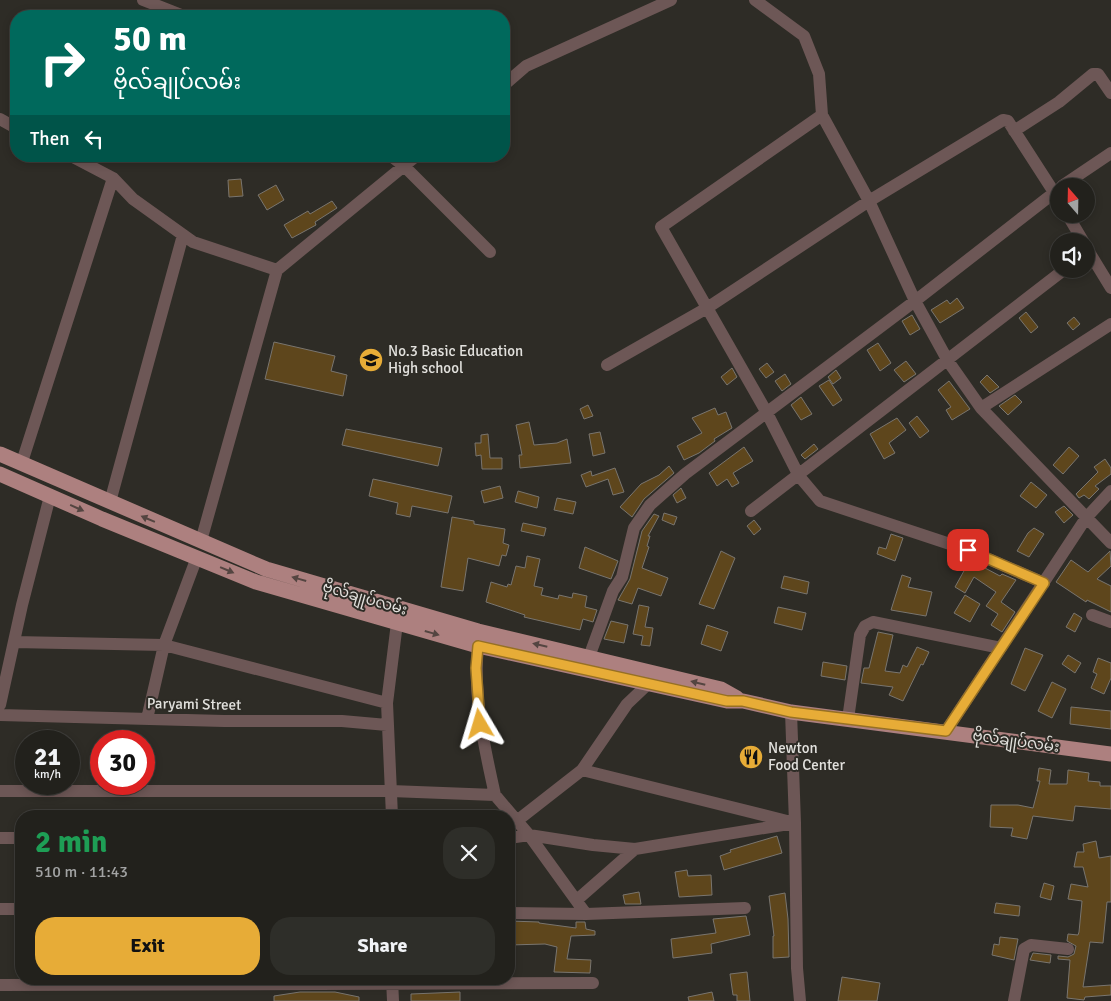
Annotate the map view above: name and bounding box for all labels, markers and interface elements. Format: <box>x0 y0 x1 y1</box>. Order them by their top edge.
text: 50 m <box>113 17 187 60</box>
icon: right <box>30 30 95 95</box>
text: ဗိုလ်ချုပ်လမ်း <box>113 68 241 95</box>
icon: left <box>80 125 108 153</box>
text: Then <box>30 127 70 151</box>
north arrow <box>1050 178 1095 222</box>
map controls <box>1050 178 1095 278</box>
button: sound <box>1050 233 1095 278</box>
place label: No.3 Basic Education High school <box>388 342 523 377</box>
school or university icon: No.3 Basic Education High school <box>358 347 384 373</box>
one-way arrow <box>70 504 84 512</box>
one-way arrow <box>141 514 155 522</box>
pin <box>947 529 989 571</box>
icon: arrive <box>954 536 982 564</box>
one-way arrow <box>220 566 234 574</box>
one-way arrow <box>292 574 307 582</box>
street label: ဗိုလ်ချုပ်လမ်း <box>320 576 410 622</box>
one-way arrow <box>425 630 440 638</box>
one-way arrow <box>533 641 548 649</box>
one-way arrow <box>691 679 706 687</box>
street label: Paryami Street <box>147 694 241 714</box>
position arrow <box>453 697 505 749</box>
street label: ဗိုလ်ချုပ်လမ်း <box>971 725 1061 759</box>
speed limit sign: 30 <box>90 730 155 795</box>
place label: Newton Food Center <box>768 739 846 774</box>
text: 21 <box>34 741 61 772</box>
restaurant icon: Newton Food Center <box>738 744 764 770</box>
text: km/h <box>34 767 61 782</box>
text: 2 min <box>35 824 107 861</box>
button: close <box>443 827 495 879</box>
text: 510 m · 11:43 <box>35 862 128 882</box>
button: Exit <box>35 917 260 975</box>
button: Share <box>270 917 495 975</box>

